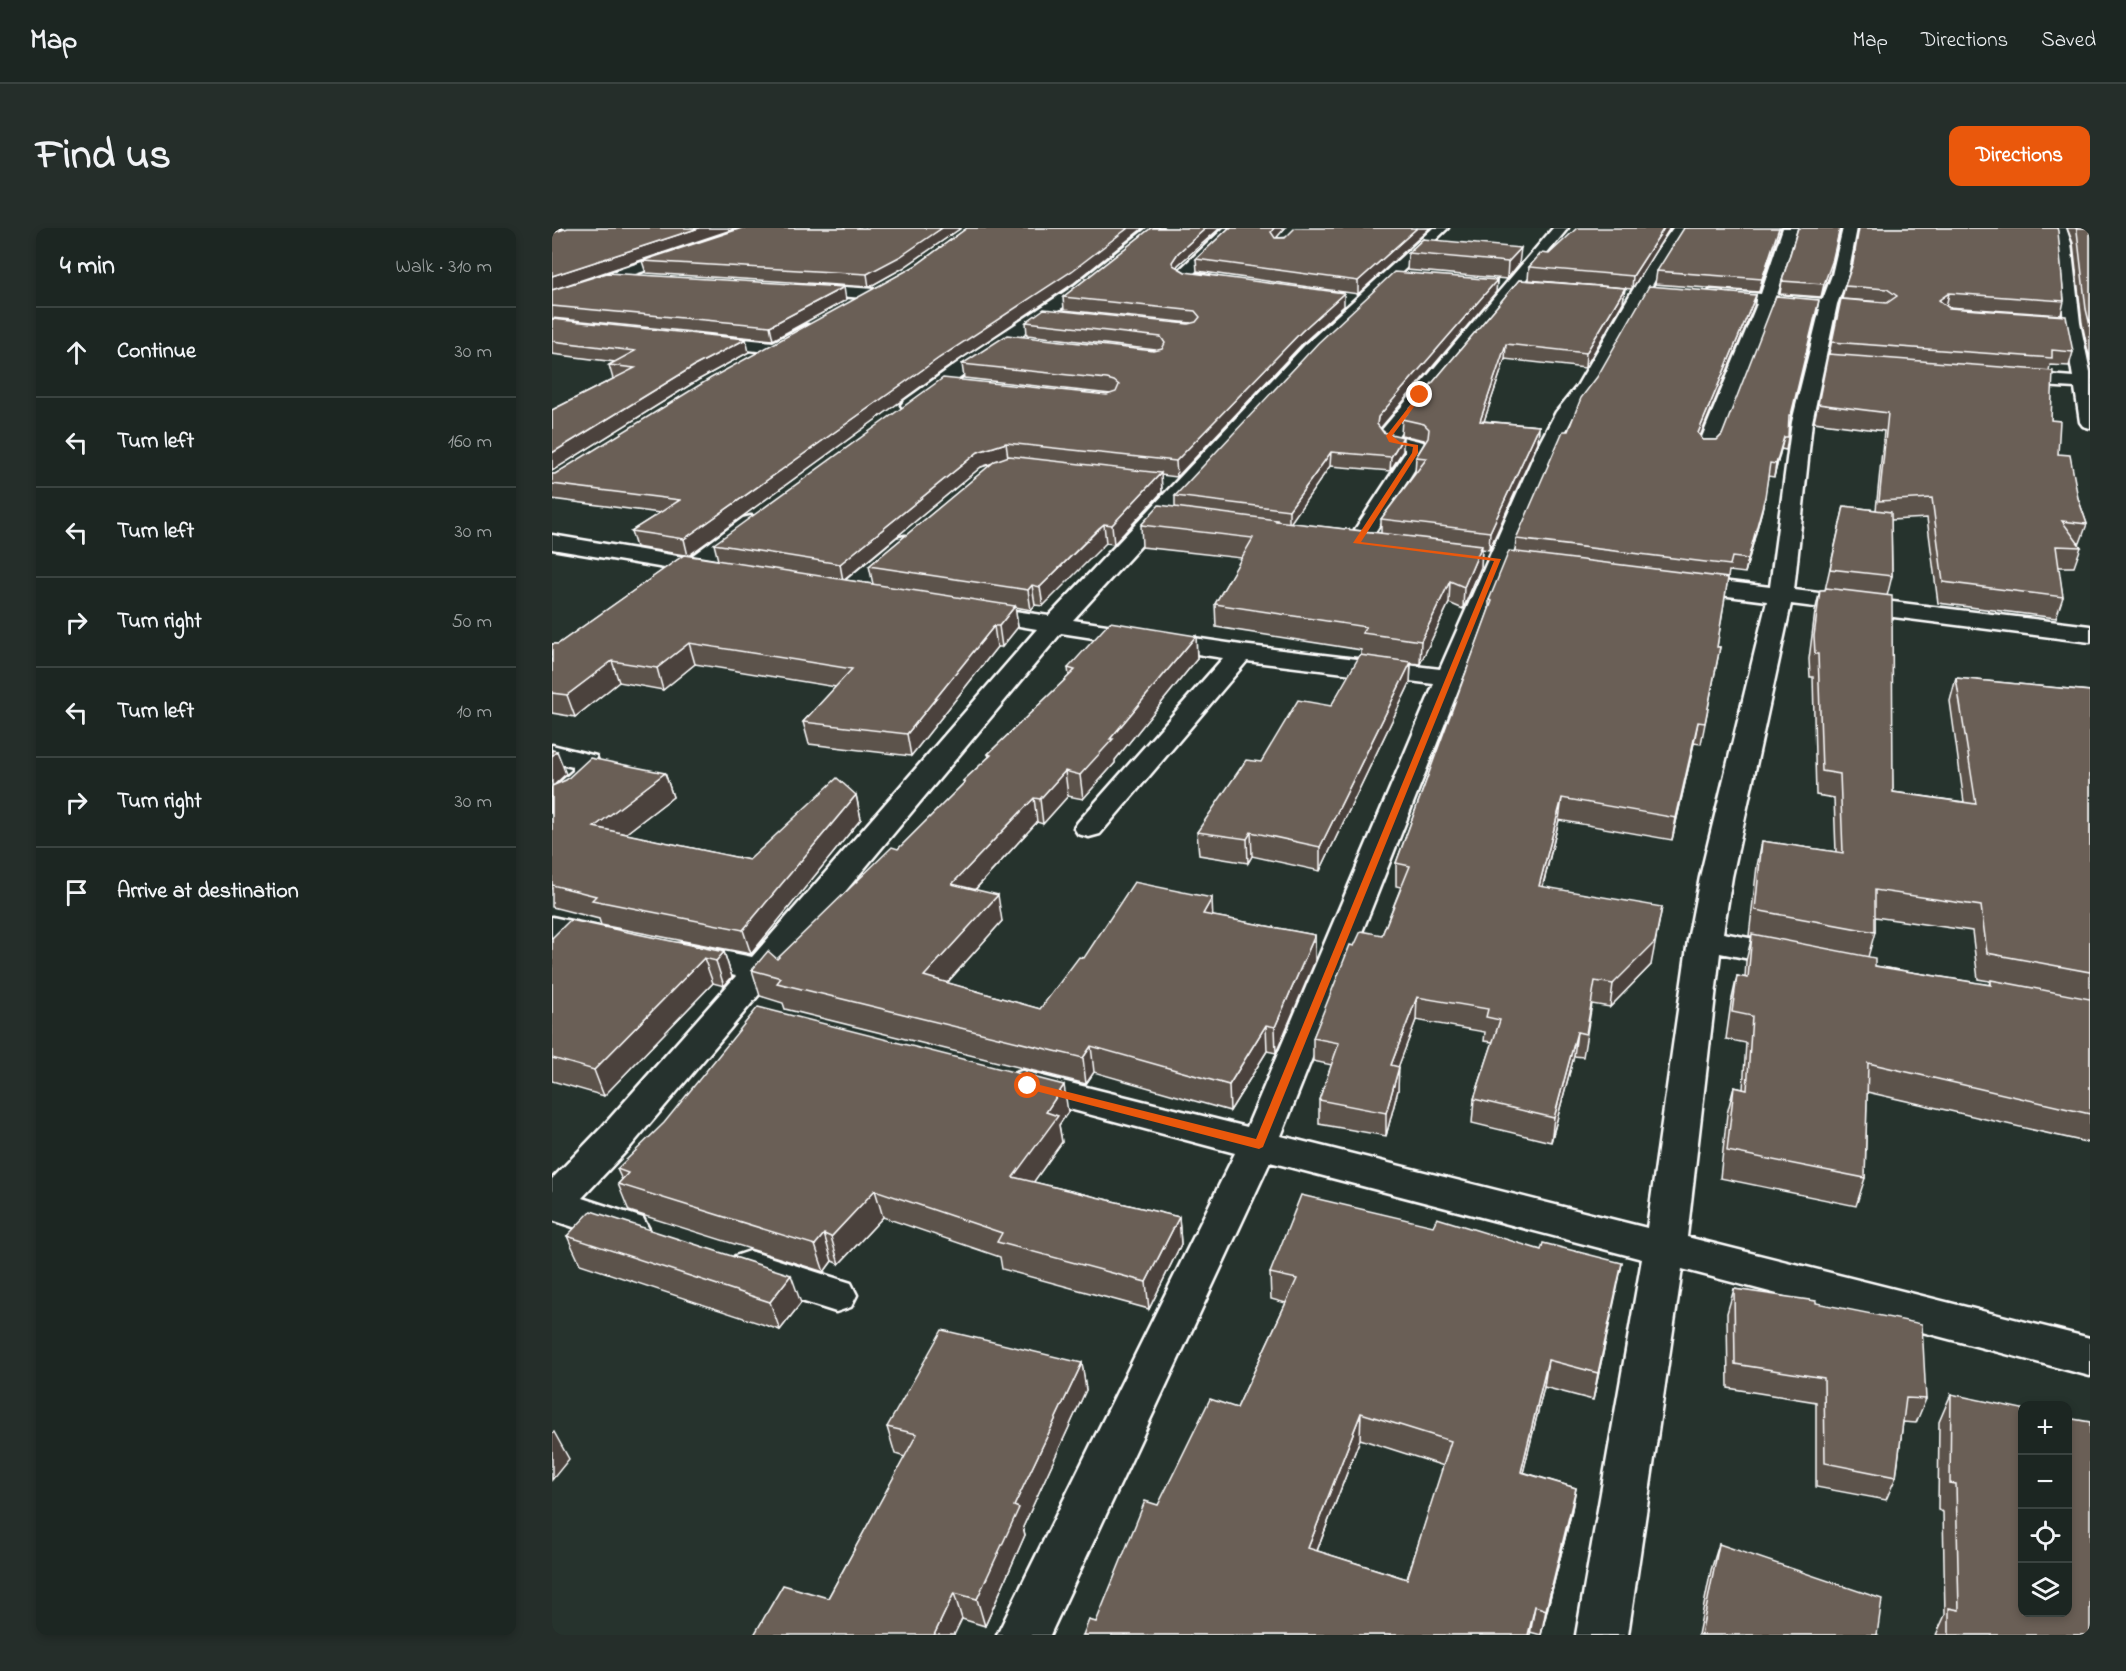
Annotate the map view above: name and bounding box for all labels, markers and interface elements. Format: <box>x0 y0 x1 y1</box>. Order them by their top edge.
text: Map <box>30 21 77 62</box>
text: Map <box>1852 26 1888 56</box>
text: Directions <box>1921 26 2008 56</box>
text: Saved <box>2041 26 2096 56</box>
text: Find us <box>36 126 171 187</box>
button: Directions <box>1949 126 2090 186</box>
text: 4 min <box>60 248 115 286</box>
text: Walk · 310 m <box>396 253 492 282</box>
icon: ahead <box>60 336 93 369</box>
text: Continue <box>117 336 196 368</box>
text: 30 m <box>455 338 492 367</box>
route end <box>1406 381 1432 407</box>
icon: left <box>60 426 93 459</box>
text: Turn left <box>117 426 194 458</box>
text: 160 m <box>448 428 492 457</box>
icon: left <box>60 516 93 549</box>
text: Turn left <box>117 516 194 548</box>
text: 30 m <box>455 518 492 547</box>
icon: right <box>60 606 93 639</box>
text: Turn right <box>117 606 202 638</box>
text: 50 m <box>451 608 492 637</box>
icon: left <box>60 696 93 729</box>
text: Turn left <box>117 696 194 728</box>
text: 10 m <box>456 698 492 727</box>
icon: right <box>60 786 93 819</box>
text: Turn right <box>117 786 202 818</box>
text: 30 m <box>455 788 492 817</box>
icon: arrive <box>60 876 93 909</box>
text: Arrive at destination <box>117 876 299 908</box>
route start <box>1014 1072 1040 1098</box>
map controls <box>2018 1401 2072 1617</box>
button: + <box>2018 1401 2072 1455</box>
button: − <box>2018 1455 2072 1509</box>
button: locate <box>2018 1509 2072 1563</box>
button: layers <box>2018 1563 2072 1617</box>

